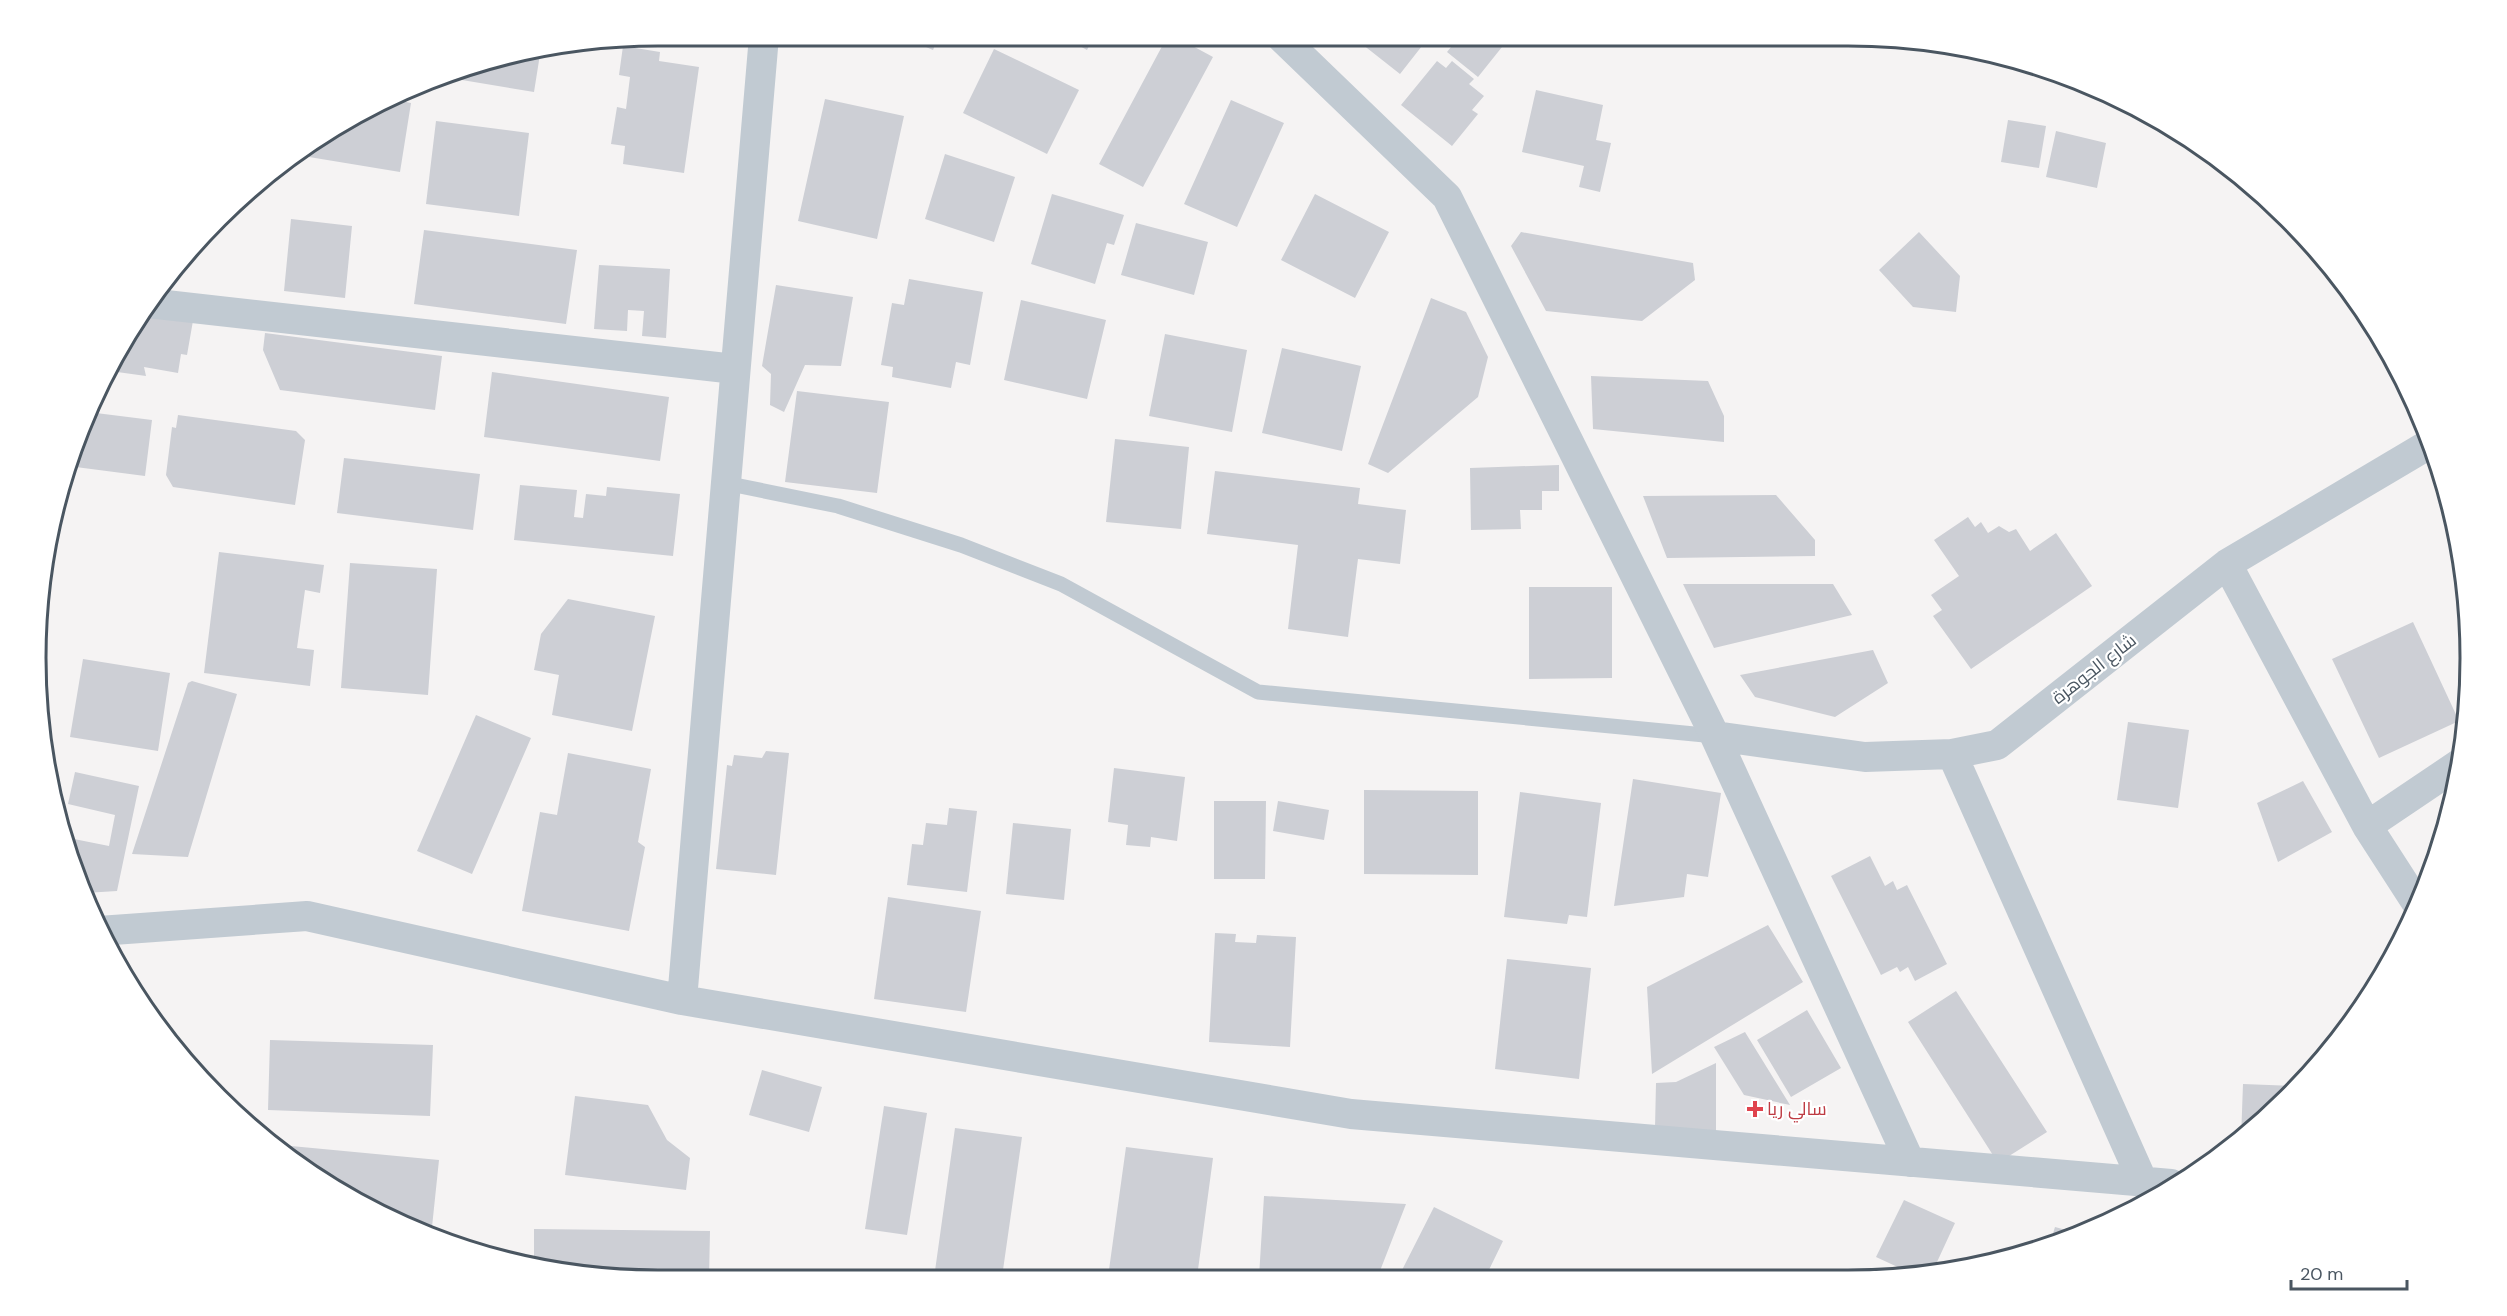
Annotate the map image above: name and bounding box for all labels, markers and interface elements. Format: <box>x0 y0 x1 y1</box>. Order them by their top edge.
street label: شارع الجوهرة <box>2047 628 2141 710</box>
place label: سالي ريا <box>1767 1097 1827 1123</box>
marker: سالي ريا <box>1748 1102 1762 1116</box>
scale bar <box>2291 1253 2406 1291</box>
text: 20 m <box>2300 1262 2343 1286</box>

